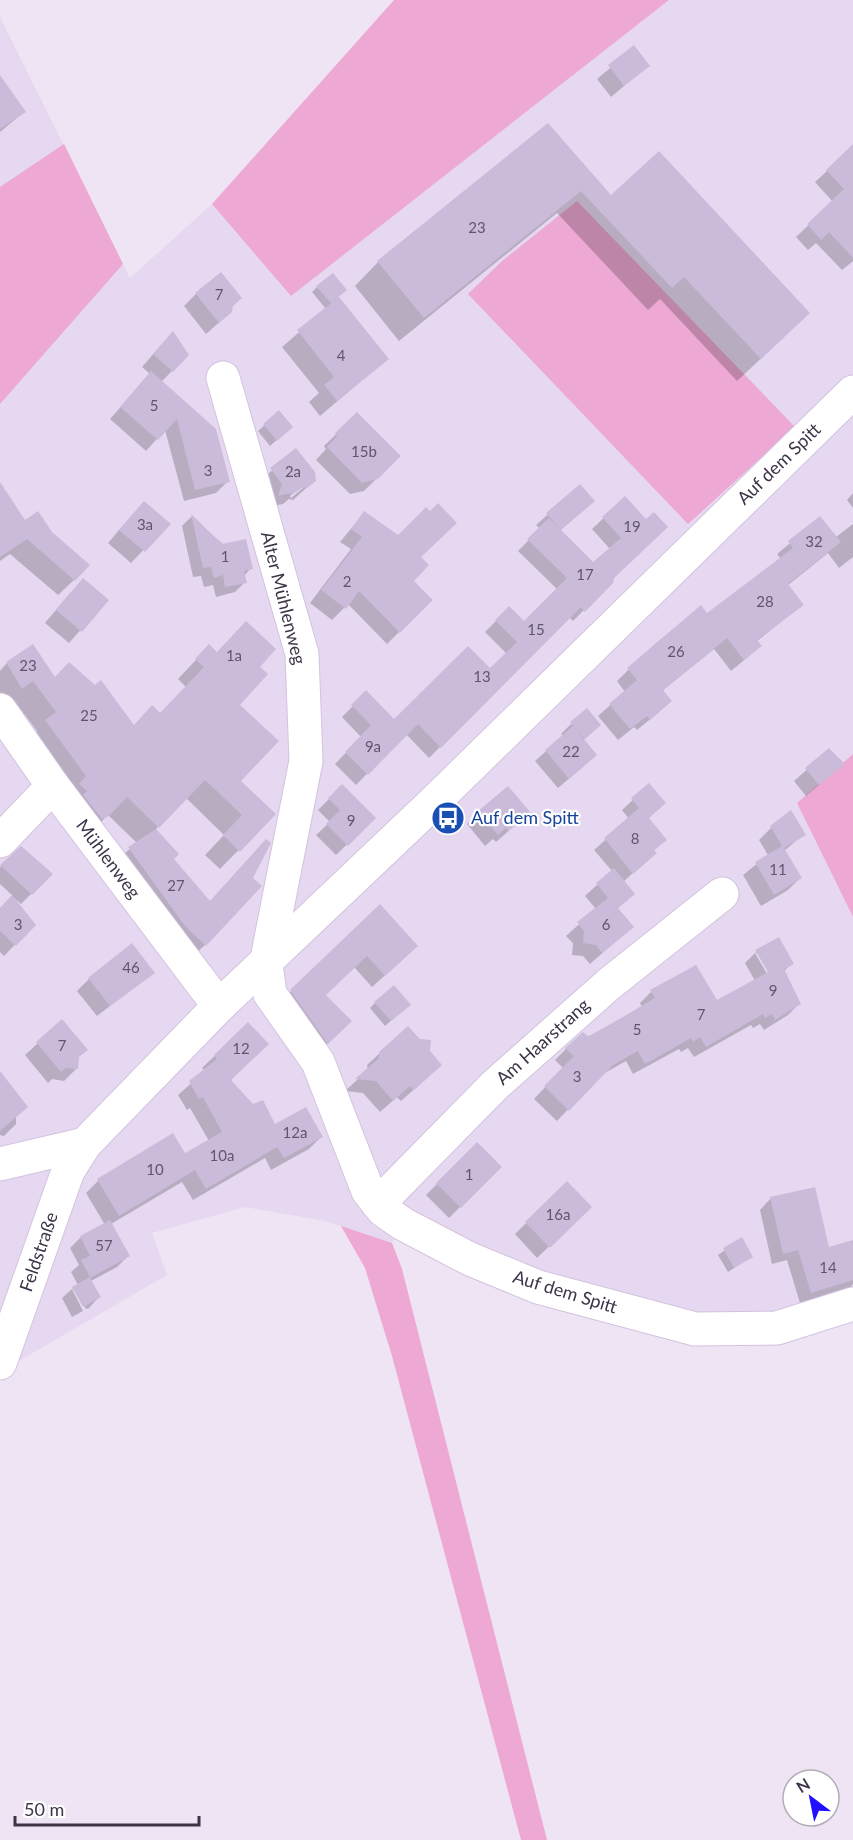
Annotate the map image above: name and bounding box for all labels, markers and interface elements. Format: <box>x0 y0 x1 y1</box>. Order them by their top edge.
house number: 23 <box>468 218 486 236</box>
house number: 7 <box>215 285 224 303</box>
house number: 4 <box>337 346 346 364</box>
house number: 5 <box>150 396 158 414</box>
street label: Auf dem Spitt <box>732 417 825 509</box>
house number: 15b <box>351 442 377 460</box>
house number: 3 <box>204 461 212 479</box>
house number: 2a <box>285 462 301 480</box>
house number: 3a <box>137 515 153 533</box>
house number: 19 <box>623 517 641 535</box>
street label: Alter Mühlenweg <box>257 529 311 667</box>
house number: 32 <box>805 532 823 550</box>
house number: 1 <box>221 547 229 565</box>
house number: 17 <box>576 565 594 583</box>
house number: 2 <box>343 572 351 590</box>
house number: 28 <box>756 592 774 610</box>
house number: 15 <box>527 620 545 638</box>
house number: 26 <box>667 642 685 660</box>
house number: 1a <box>226 646 242 664</box>
house number: 23 <box>19 656 37 674</box>
house number: 13 <box>473 667 491 685</box>
house number: 25 <box>80 706 98 724</box>
house number: 9a <box>365 737 381 755</box>
house number: 22 <box>562 742 580 760</box>
bus stop icon: Auf dem Spitt <box>430 800 466 836</box>
place label: Auf dem Spitt <box>471 806 580 828</box>
house number: 9 <box>347 811 355 829</box>
street label: Mühlenweg <box>72 815 146 902</box>
house number: 8 <box>631 829 639 847</box>
house number: 11 <box>769 860 787 878</box>
house number: 27 <box>167 876 185 894</box>
house number: 3 <box>14 915 22 933</box>
house number: 6 <box>602 915 611 933</box>
house number: 46 <box>122 958 140 976</box>
house number: 9 <box>769 981 777 999</box>
street label: Am Haarstrang <box>491 993 594 1089</box>
house number: 7 <box>697 1005 706 1023</box>
house number: 5 <box>633 1020 641 1038</box>
house number: 7 <box>58 1036 67 1054</box>
house number: 12 <box>232 1039 250 1057</box>
house number: 3 <box>573 1067 581 1085</box>
house number: 12a <box>283 1123 307 1141</box>
house number: 10a <box>210 1146 234 1164</box>
house number: 10 <box>146 1160 164 1178</box>
house number: 1 <box>465 1165 473 1183</box>
house number: 16a <box>546 1205 570 1223</box>
street label: Feldstraße <box>14 1209 62 1294</box>
house number: 57 <box>95 1236 113 1254</box>
house number: 14 <box>819 1258 837 1276</box>
street label: Auf dem Spitt <box>511 1265 621 1318</box>
north arrow <box>781 1768 841 1828</box>
text: N <box>793 1774 813 1796</box>
scale bar <box>15 1789 200 1827</box>
text: 50 m <box>24 1798 64 1820</box>

